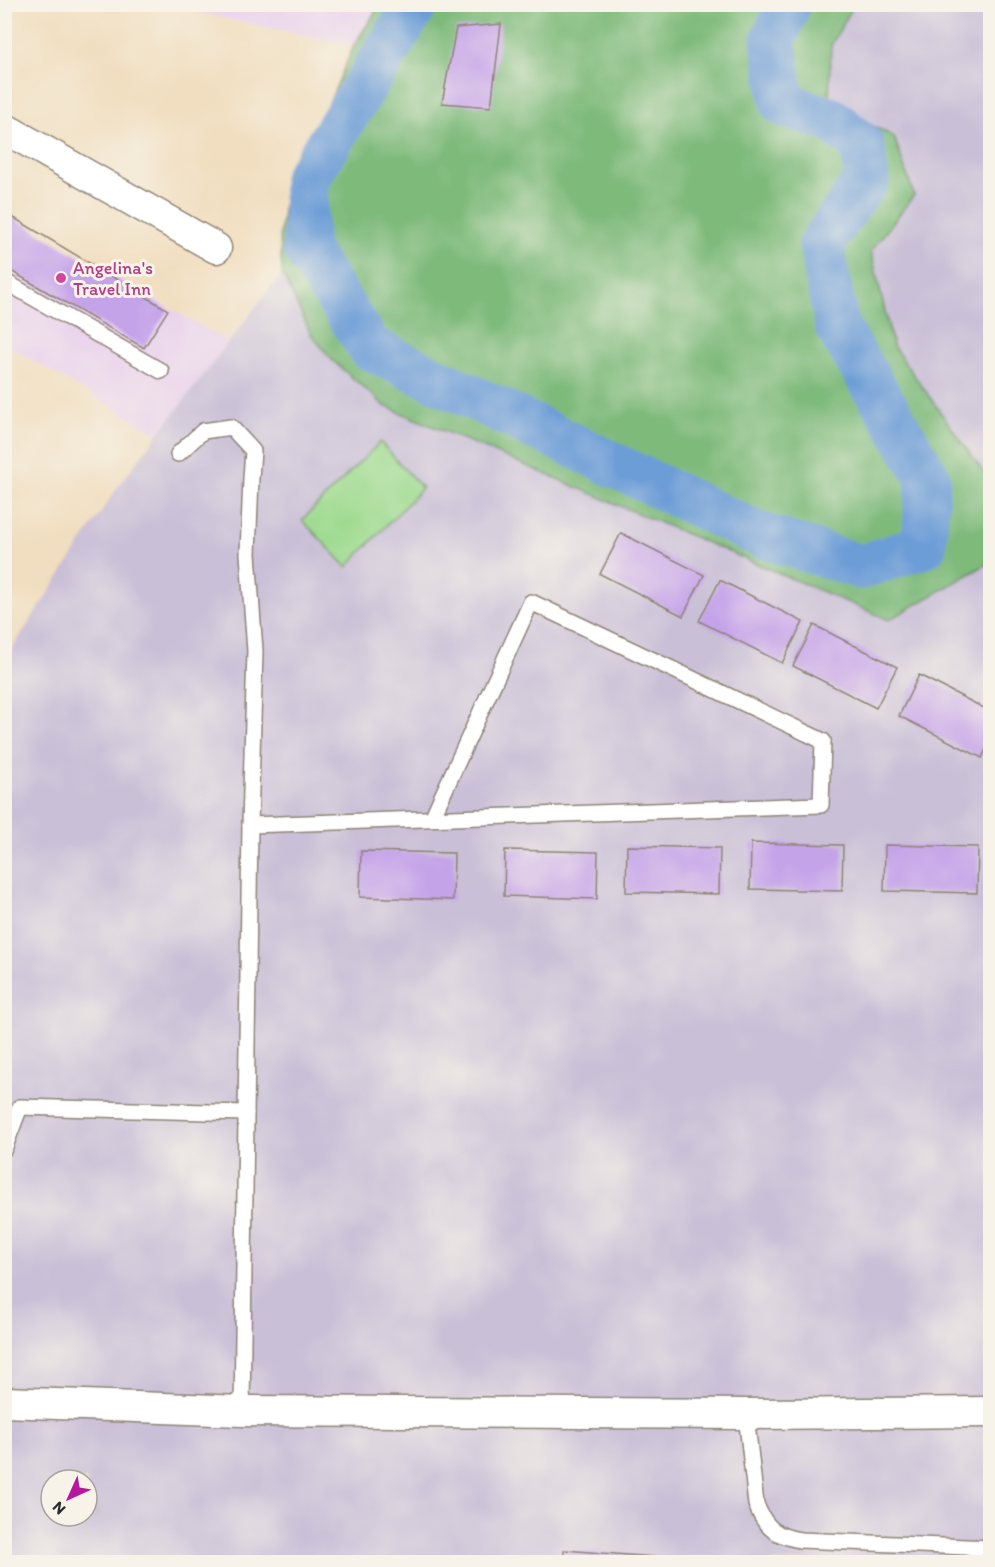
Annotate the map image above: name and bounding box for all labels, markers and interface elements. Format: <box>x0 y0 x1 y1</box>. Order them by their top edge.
place label: Angelina's Travel Inn <box>73 257 153 300</box>
marker: Angelina's Travel Inn <box>54 271 68 285</box>
north arrow <box>39 1468 99 1528</box>
text: N <box>48 1498 69 1519</box>

